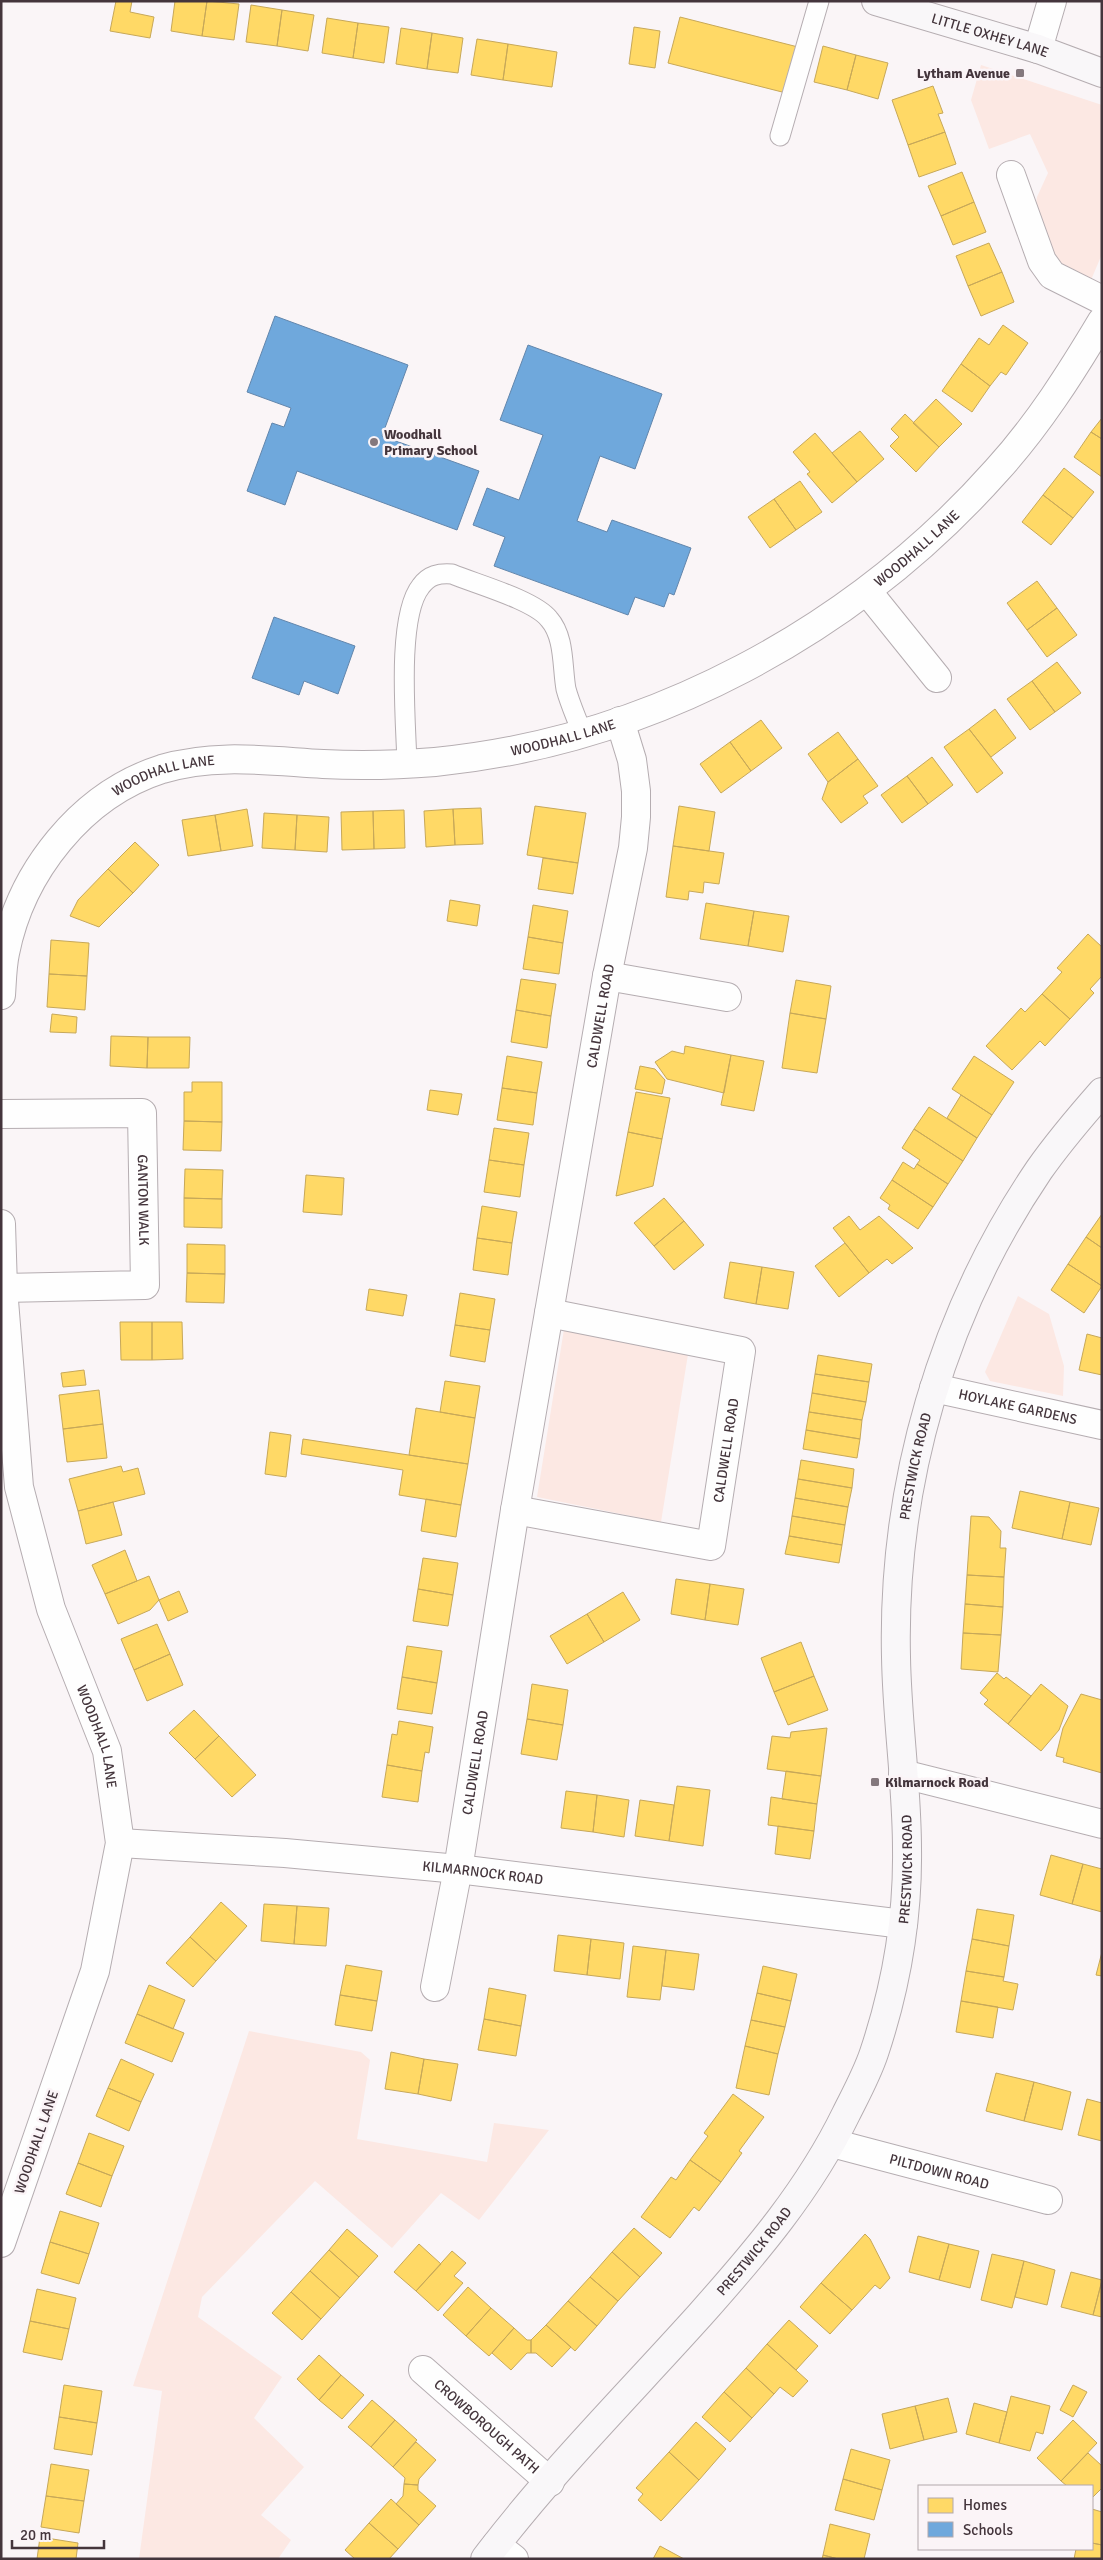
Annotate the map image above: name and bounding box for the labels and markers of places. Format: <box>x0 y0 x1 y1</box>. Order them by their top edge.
place label: Lytham Avenue <box>917 65 1010 82</box>
marker: Lytham Avenue <box>1014 67 1026 79</box>
place label: Woodhall Primary School <box>384 426 478 459</box>
marker: Woodhall Primary School <box>368 436 380 448</box>
place label: Kilmarnock Road <box>885 1774 989 1791</box>
marker: Kilmarnock Road <box>869 1776 881 1788</box>

